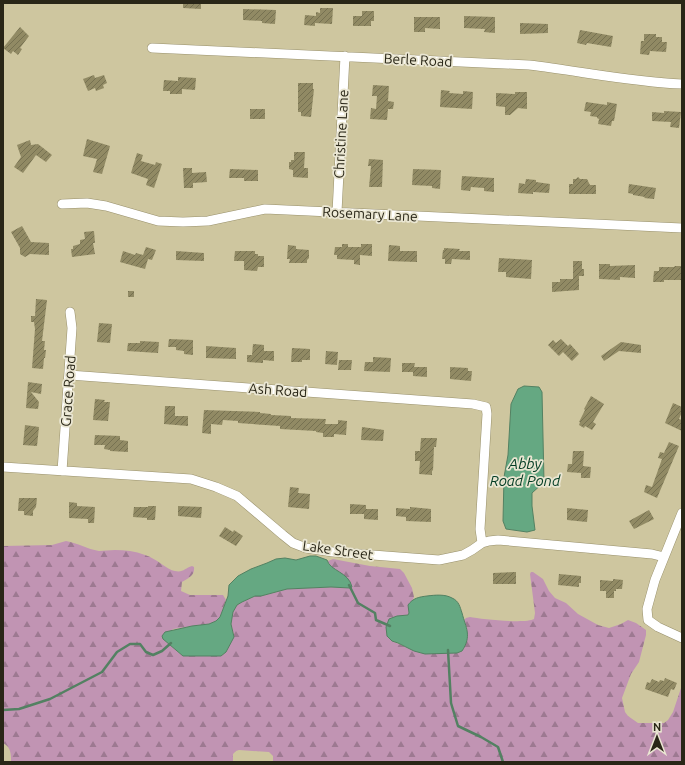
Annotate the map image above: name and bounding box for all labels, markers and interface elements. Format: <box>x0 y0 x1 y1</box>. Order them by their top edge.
street label: Berle Road <box>383 50 453 70</box>
street label: Christine Lane <box>331 89 351 179</box>
street label: Rosemary Lane <box>322 204 418 224</box>
street label: Grace Road <box>58 355 78 427</box>
street label: Ash Road <box>248 380 308 400</box>
water label: Abby Road Pond <box>490 455 561 489</box>
street label: Lake Street <box>302 537 375 563</box>
north arrow <box>637 717 677 757</box>
text: N <box>653 721 661 733</box>

